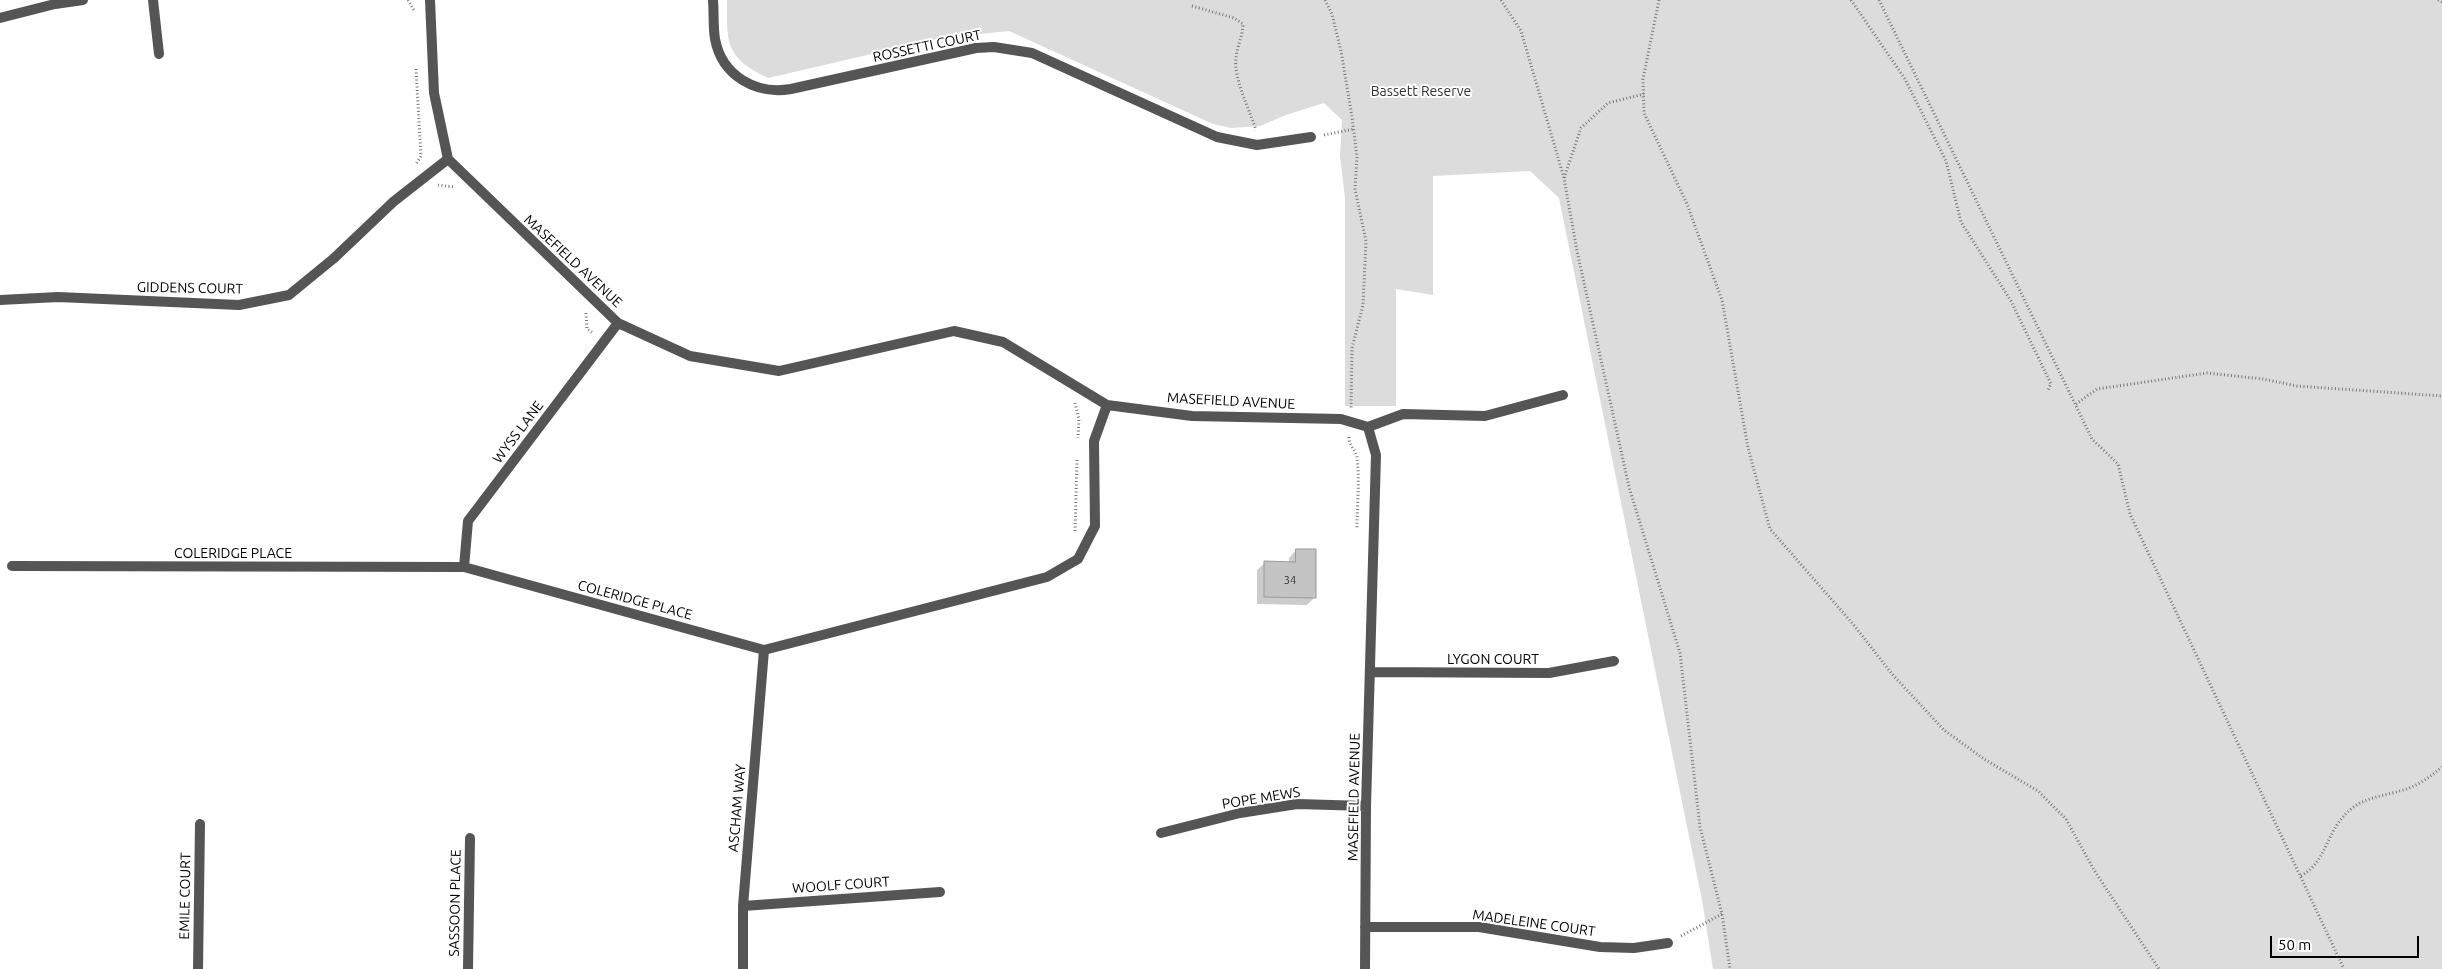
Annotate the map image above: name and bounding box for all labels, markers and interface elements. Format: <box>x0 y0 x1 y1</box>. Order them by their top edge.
street label: ROSSETTI COURT <box>871 26 983 66</box>
park label: Bassett Reserve <box>1371 83 1471 99</box>
street label: MASEFIELD AVENUE <box>520 211 626 311</box>
street label: GIDDENS COURT <box>137 279 243 297</box>
street label: MASEFIELD AVENUE <box>1167 389 1295 413</box>
street label: WYSS LANE <box>489 398 547 466</box>
street label: COLERIDGE PLACE <box>174 545 292 561</box>
house number: 34 <box>1284 573 1296 587</box>
street label: COLERIDGE PLACE <box>576 577 694 623</box>
street label: LYGON COURT <box>1447 651 1539 667</box>
street label: MASEFIELD AVENUE <box>1344 733 1364 861</box>
street label: ASCHAM WAY <box>725 763 749 853</box>
street label: POPE MEWS <box>1221 784 1301 812</box>
street label: SASSOON PLACE <box>446 849 464 957</box>
street label: EMILE COURT <box>176 852 194 940</box>
street label: WOOLF COURT <box>792 873 890 897</box>
street label: MADELEINE COURT <box>1471 906 1597 940</box>
scale bar <box>2272 926 2421 958</box>
text: 50 m <box>2278 936 2311 953</box>

